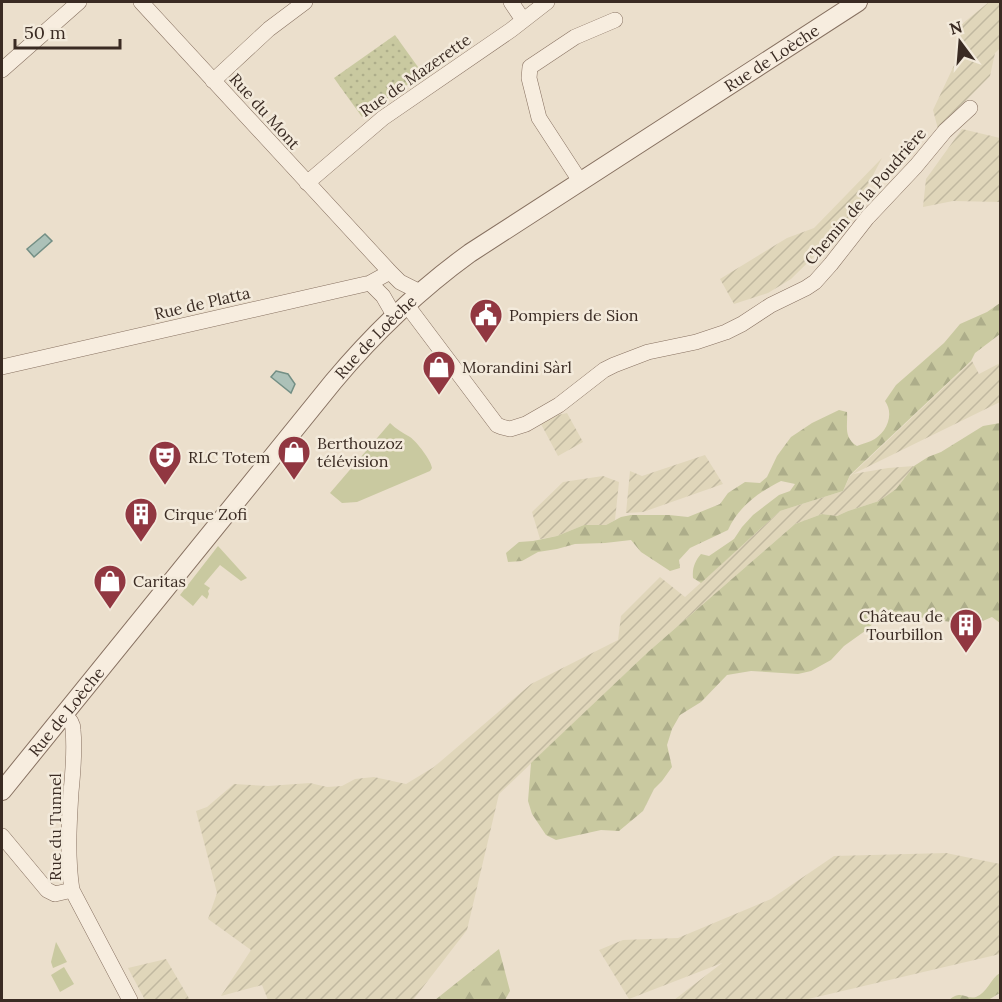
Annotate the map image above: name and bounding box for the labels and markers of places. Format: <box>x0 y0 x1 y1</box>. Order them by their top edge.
public building icon: Pompiers de Sion <box>468 297 504 344</box>
place label: Pompiers de Sion <box>509 305 639 325</box>
shop icon: Morandini Sàrl <box>421 349 457 396</box>
place label: Morandini Sàrl <box>462 357 572 377</box>
place label: Berthouzoz télévision <box>317 433 403 471</box>
shop icon: Berthouzoz télévision <box>276 434 312 481</box>
theatre icon: RLC Totem <box>147 439 183 486</box>
place label: RLC Totem <box>188 447 270 467</box>
building icon: Cirque Zofi <box>123 496 159 543</box>
place label: Cirque Zofi <box>164 504 247 524</box>
shop icon: Caritas <box>92 563 128 610</box>
place label: Caritas <box>133 571 186 591</box>
place label: Château de Tourbillon <box>859 606 943 644</box>
building icon: Château de Tourbillon <box>948 607 984 654</box>

